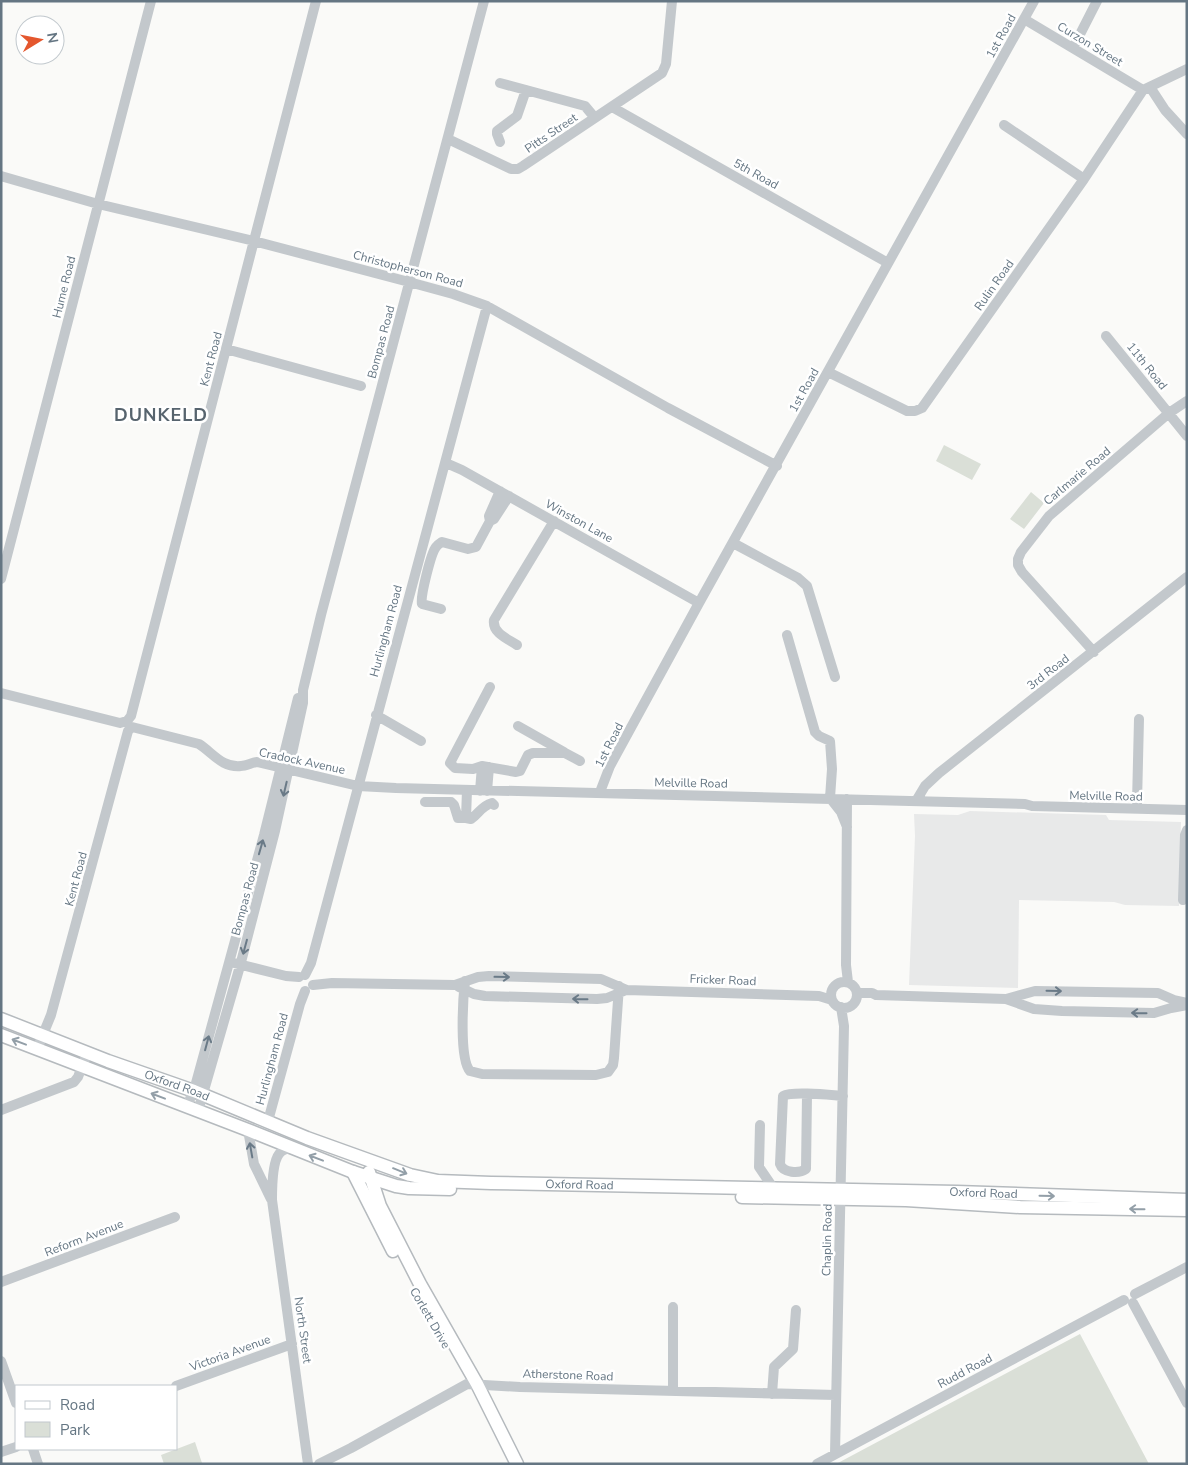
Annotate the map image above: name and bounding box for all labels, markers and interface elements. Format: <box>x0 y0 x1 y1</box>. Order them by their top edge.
street label: 1st Road <box>982 11 1020 61</box>
north arrow <box>15 15 65 65</box>
street label: Curzon Street <box>1054 18 1126 70</box>
text: N <box>42 31 63 45</box>
street label: Pitts Street <box>522 109 581 156</box>
street label: 5th Road <box>731 155 781 193</box>
street label: Christopherson Road <box>351 247 465 291</box>
street label: Hume Road <box>49 254 79 320</box>
street label: Rulin Road <box>971 256 1017 314</box>
street label: Bompas Road <box>364 304 398 380</box>
street label: Kent Road <box>196 330 226 388</box>
street label: 11th Road <box>1123 339 1171 393</box>
street label: 1st Road <box>785 365 823 415</box>
district label: DUNKELD <box>114 403 208 427</box>
street label: Carlmarie Road <box>1040 443 1114 509</box>
street label: Winston Lane <box>542 496 616 546</box>
street label: Hurlingham Road <box>366 583 406 679</box>
street label: 3rd Road <box>1024 650 1072 694</box>
street label: 1st Road <box>591 720 627 770</box>
street label: Cradock Avenue <box>257 744 347 778</box>
street label: Melville Road <box>654 774 728 792</box>
one-way arrow <box>280 781 289 797</box>
street label: Melville Road <box>1069 787 1143 805</box>
one-way arrow <box>256 839 266 855</box>
street label: Kent Road <box>61 850 91 908</box>
street label: Bompas Road <box>228 861 262 937</box>
one-way arrow <box>240 938 249 954</box>
street label: Fricker Road <box>689 971 757 989</box>
one-way arrow <box>494 972 510 981</box>
one-way arrow <box>1045 986 1061 996</box>
one-way arrow <box>572 994 588 1004</box>
one-way arrow <box>1131 1008 1148 1018</box>
street label: Hurlingham Road <box>252 1011 292 1107</box>
one-way arrow <box>12 1036 27 1046</box>
one-way arrow <box>202 1036 212 1052</box>
street label: Oxford Road <box>142 1066 212 1105</box>
one-way arrow <box>151 1091 166 1100</box>
one-way arrow <box>245 1142 255 1158</box>
one-way arrow <box>309 1153 324 1162</box>
one-way arrow <box>392 1167 407 1176</box>
street label: Oxford Road <box>545 1176 614 1193</box>
street label: Oxford Road <box>949 1184 1018 1202</box>
one-way arrow <box>1038 1191 1055 1201</box>
street label: Chaplin Road <box>818 1204 836 1276</box>
one-way arrow <box>1129 1204 1145 1214</box>
street label: Reform Avenue <box>42 1216 126 1260</box>
street label: Corlett Drive <box>406 1284 454 1352</box>
street label: North Street <box>290 1296 316 1365</box>
street label: Victoria Avenue <box>186 1331 273 1375</box>
street label: Rudd Road <box>935 1350 995 1392</box>
street label: Atherstone Road <box>522 1365 614 1385</box>
legend <box>15 1385 178 1450</box>
text: Road <box>60 1395 95 1415</box>
text: Park <box>60 1420 90 1440</box>

